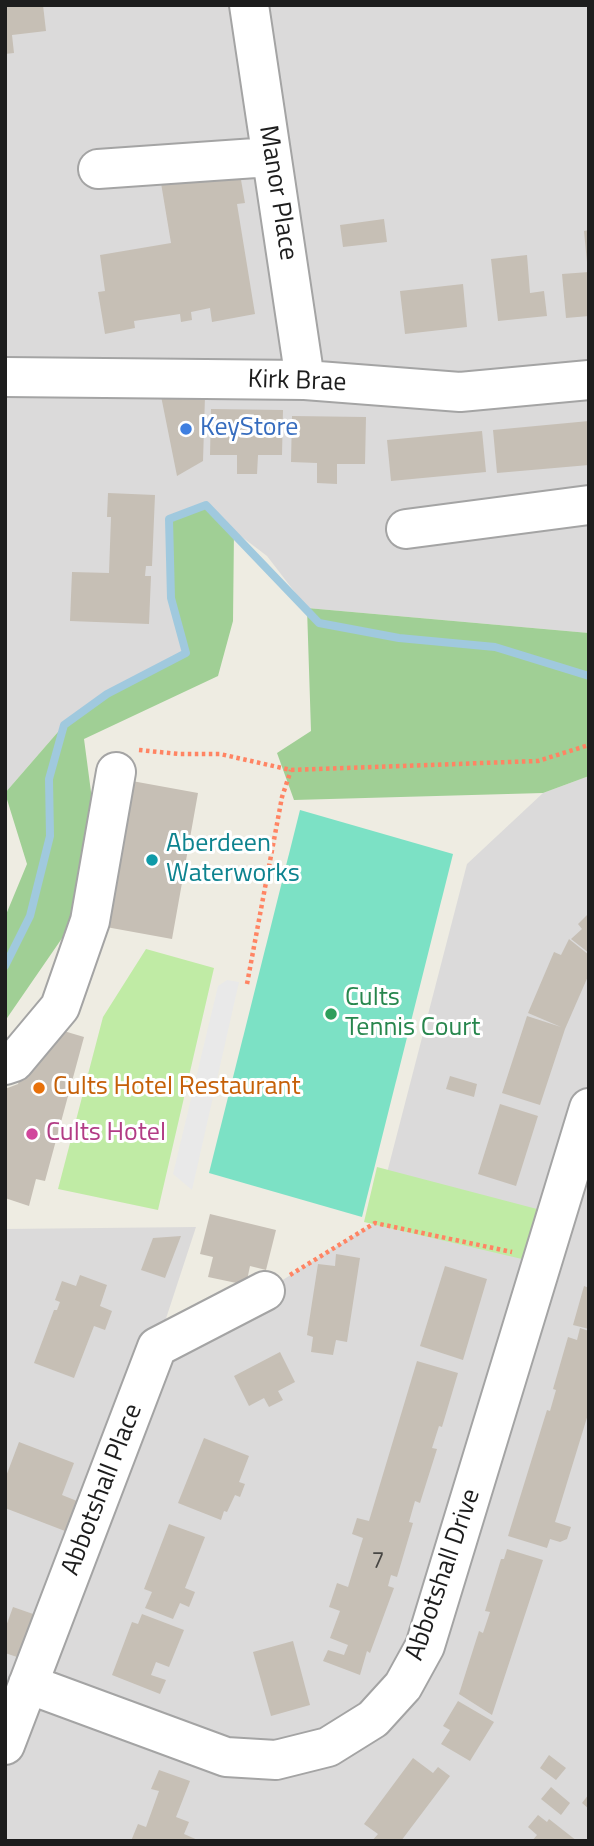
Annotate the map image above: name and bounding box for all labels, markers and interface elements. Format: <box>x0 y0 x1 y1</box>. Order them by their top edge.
street label: Manor Place <box>251 123 303 263</box>
street label: Kirk Brae <box>247 365 347 399</box>
place label: KeyStore <box>200 413 298 445</box>
marker: KeyStore <box>178 421 194 437</box>
place label: Aberdeen Waterworks <box>166 829 300 890</box>
marker: Aberdeen Waterworks <box>144 852 160 868</box>
place label: Cults Tennis Court <box>345 983 480 1044</box>
marker: Cults Tennis Court <box>323 1006 339 1022</box>
place label: Cults Hotel Restaurant <box>53 1072 301 1104</box>
marker: Cults Hotel Restaurant <box>31 1080 47 1096</box>
place label: Cults Hotel <box>46 1118 166 1150</box>
marker: Cults Hotel <box>24 1126 40 1142</box>
street label: Abbotshall Place <box>56 1400 150 1580</box>
street label: Abbotshall Drive <box>400 1485 488 1665</box>
house number: 7 <box>372 1548 384 1576</box>

